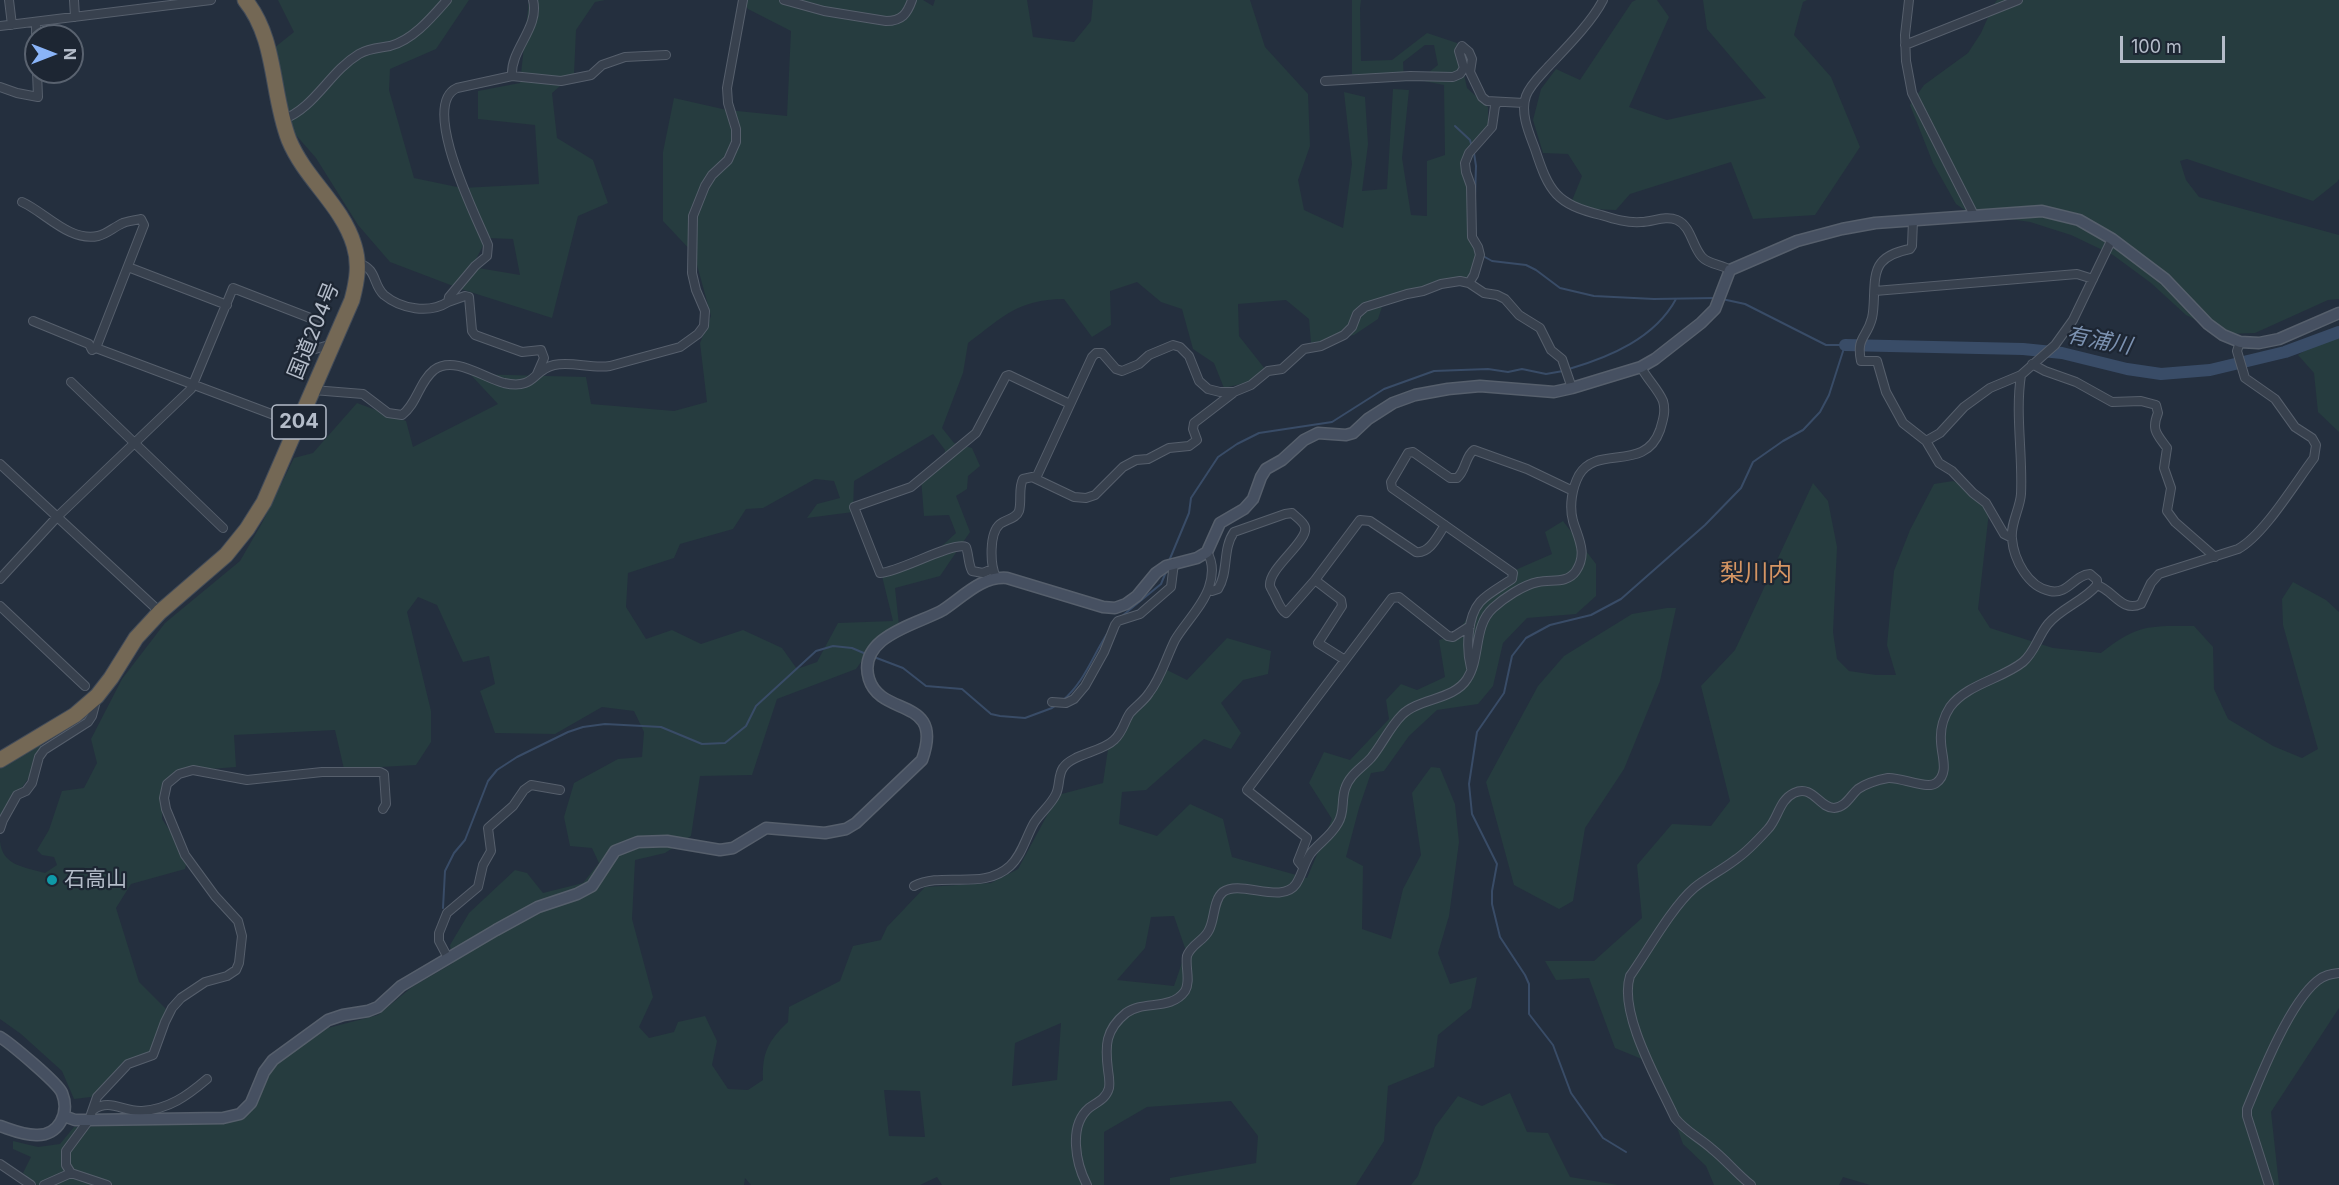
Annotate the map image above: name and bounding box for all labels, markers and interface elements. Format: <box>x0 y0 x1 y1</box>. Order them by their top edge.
north arrow <box>24 24 84 84</box>
scale bar <box>2123 24 2228 62</box>
text: 100 m <box>2131 36 2182 57</box>
text: N <box>60 48 80 60</box>
street label: 国道204号 <box>283 279 345 383</box>
water label: 有浦川 <box>2064 322 2134 360</box>
road number: 204 <box>272 405 326 439</box>
district label: 梨川内 <box>1720 560 1792 588</box>
place label: 石高山 <box>64 867 127 893</box>
marker: 石高山 <box>45 873 59 887</box>

